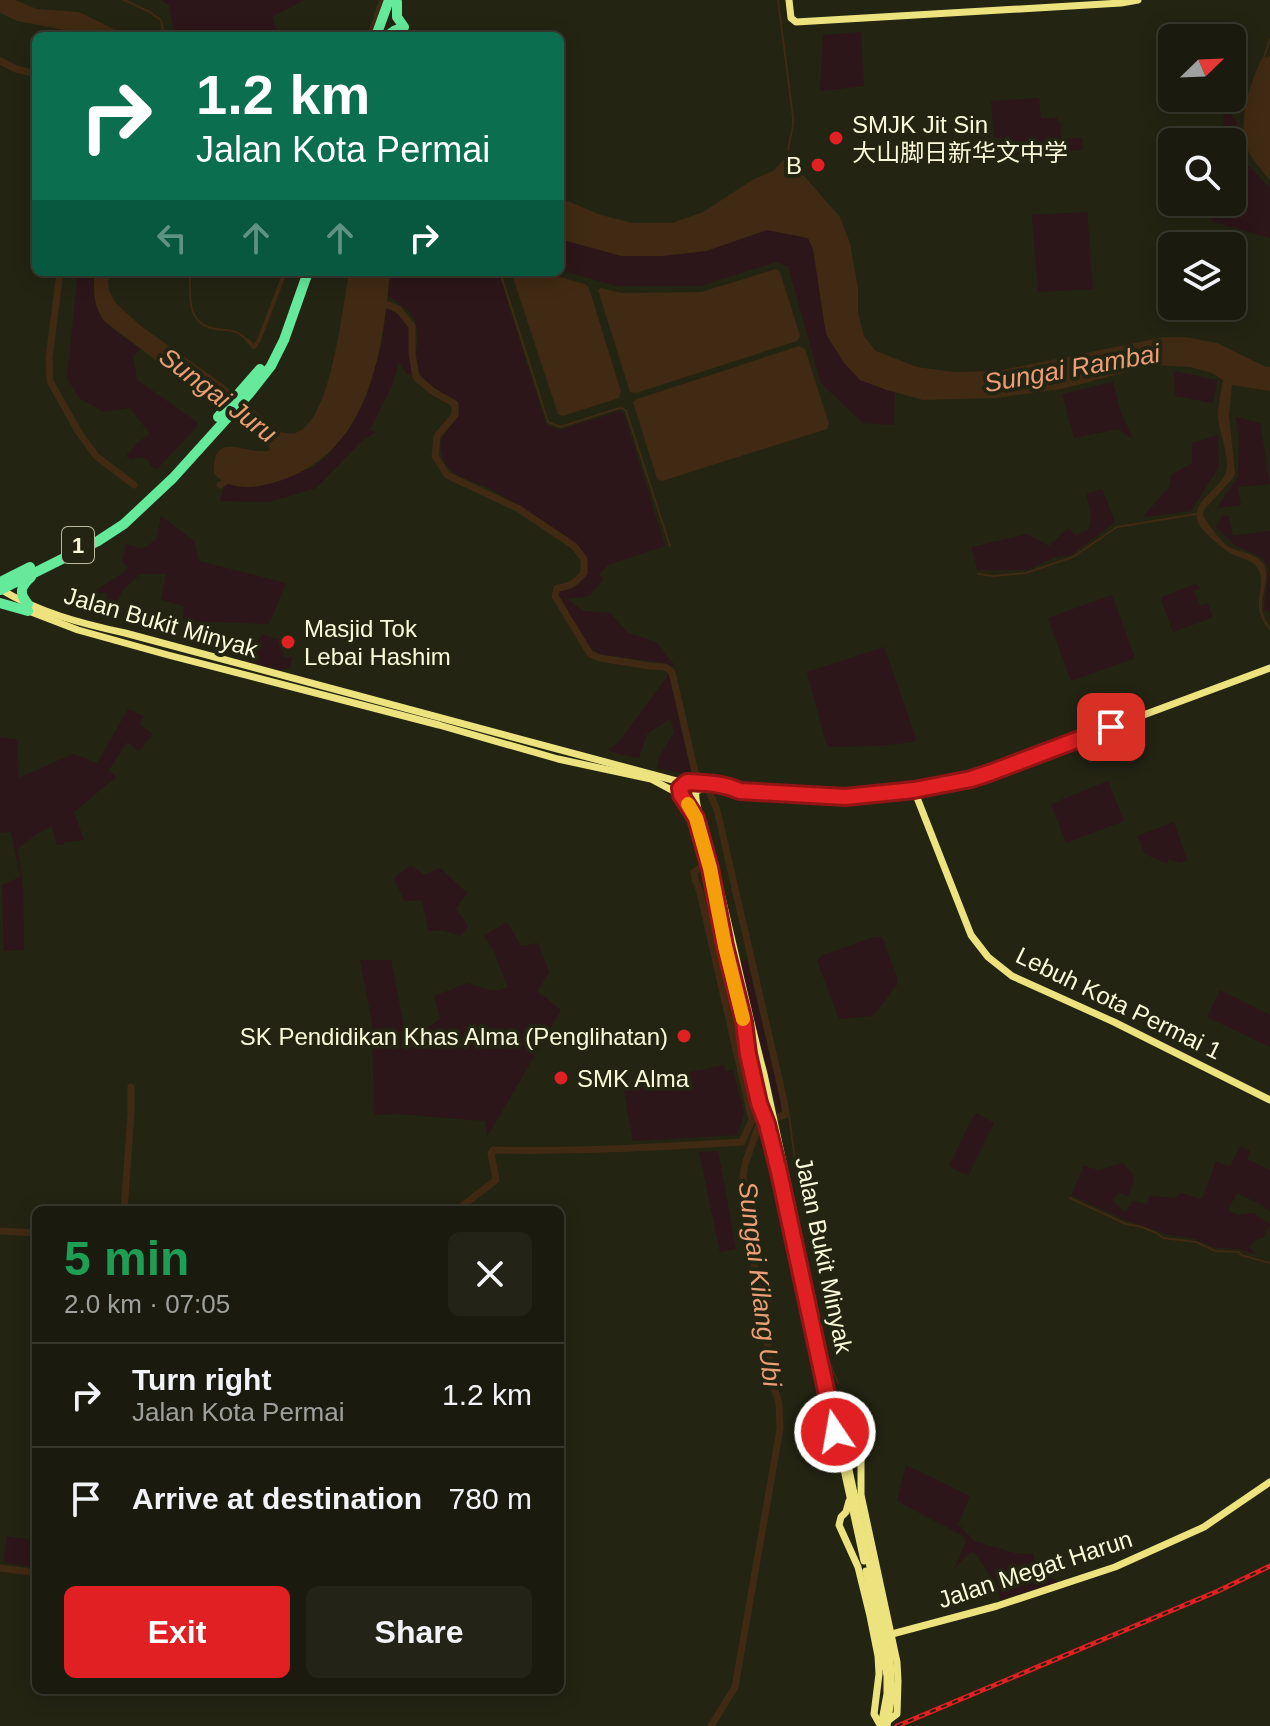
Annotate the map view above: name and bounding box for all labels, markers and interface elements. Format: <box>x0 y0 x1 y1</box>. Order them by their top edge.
north arrow <box>1158 24 1246 112</box>
map controls <box>1158 24 1246 320</box>
text: 1.2 km <box>196 63 370 126</box>
icon: right <box>64 64 168 168</box>
place label: SMJK Jit Sin 大山脚日新华文中学 <box>852 111 1068 166</box>
button: search <box>1158 128 1246 216</box>
text: Jalan Kota Permai <box>196 129 490 170</box>
marker: SMJK Jit Sin 大山脚日新华文中学 <box>827 129 845 147</box>
place label: B <box>786 152 802 179</box>
marker: B <box>809 156 827 174</box>
icon: left <box>150 216 194 260</box>
icon: ahead <box>234 216 278 260</box>
icon: ahead <box>318 216 362 260</box>
icon: right <box>402 216 446 260</box>
button: layers <box>1158 232 1246 320</box>
water label: Sungai Rambai <box>982 338 1163 398</box>
water label: Sungai Juru <box>154 341 282 449</box>
road number: 1 <box>62 527 94 563</box>
street label: Jalan Bukit Minyak <box>61 581 262 663</box>
place label: Masjid Tok Lebai Hashim <box>304 615 451 670</box>
marker: Masjid Tok Lebai Hashim <box>279 633 297 651</box>
pin <box>1077 693 1145 761</box>
icon: arrive <box>1089 705 1133 749</box>
street label: Lebuh Kota Permai 1 <box>1012 941 1226 1065</box>
place label: SK Pendidikan Khas Alma (Penglihatan) <box>240 1023 668 1050</box>
marker: SK Pendidikan Khas Alma (Penglihatan) <box>675 1027 693 1045</box>
place label: SMK Alma <box>577 1065 690 1092</box>
marker: SMK Alma <box>552 1069 570 1087</box>
street label: Jalan Bukit Minyak <box>790 1154 858 1357</box>
water label: Sungai Kilang Ubi <box>733 1180 788 1390</box>
text: 5 min <box>64 1232 189 1285</box>
button: close <box>448 1232 532 1316</box>
text: 2.0 km · 07:05 <box>64 1289 230 1319</box>
text: Turn right <box>132 1363 271 1396</box>
icon: right <box>64 1373 108 1417</box>
text: 1.2 km <box>442 1378 532 1411</box>
position arrow <box>793 1390 877 1474</box>
text: Jalan Kota Permai <box>132 1397 344 1427</box>
icon: arrive <box>64 1477 108 1521</box>
text: Arrive at destination <box>132 1482 422 1515</box>
text: 780 m <box>449 1482 532 1515</box>
street label: Jalan Megat Harun <box>934 1525 1136 1613</box>
button: Exit <box>64 1586 290 1678</box>
button: Share <box>306 1586 532 1678</box>

